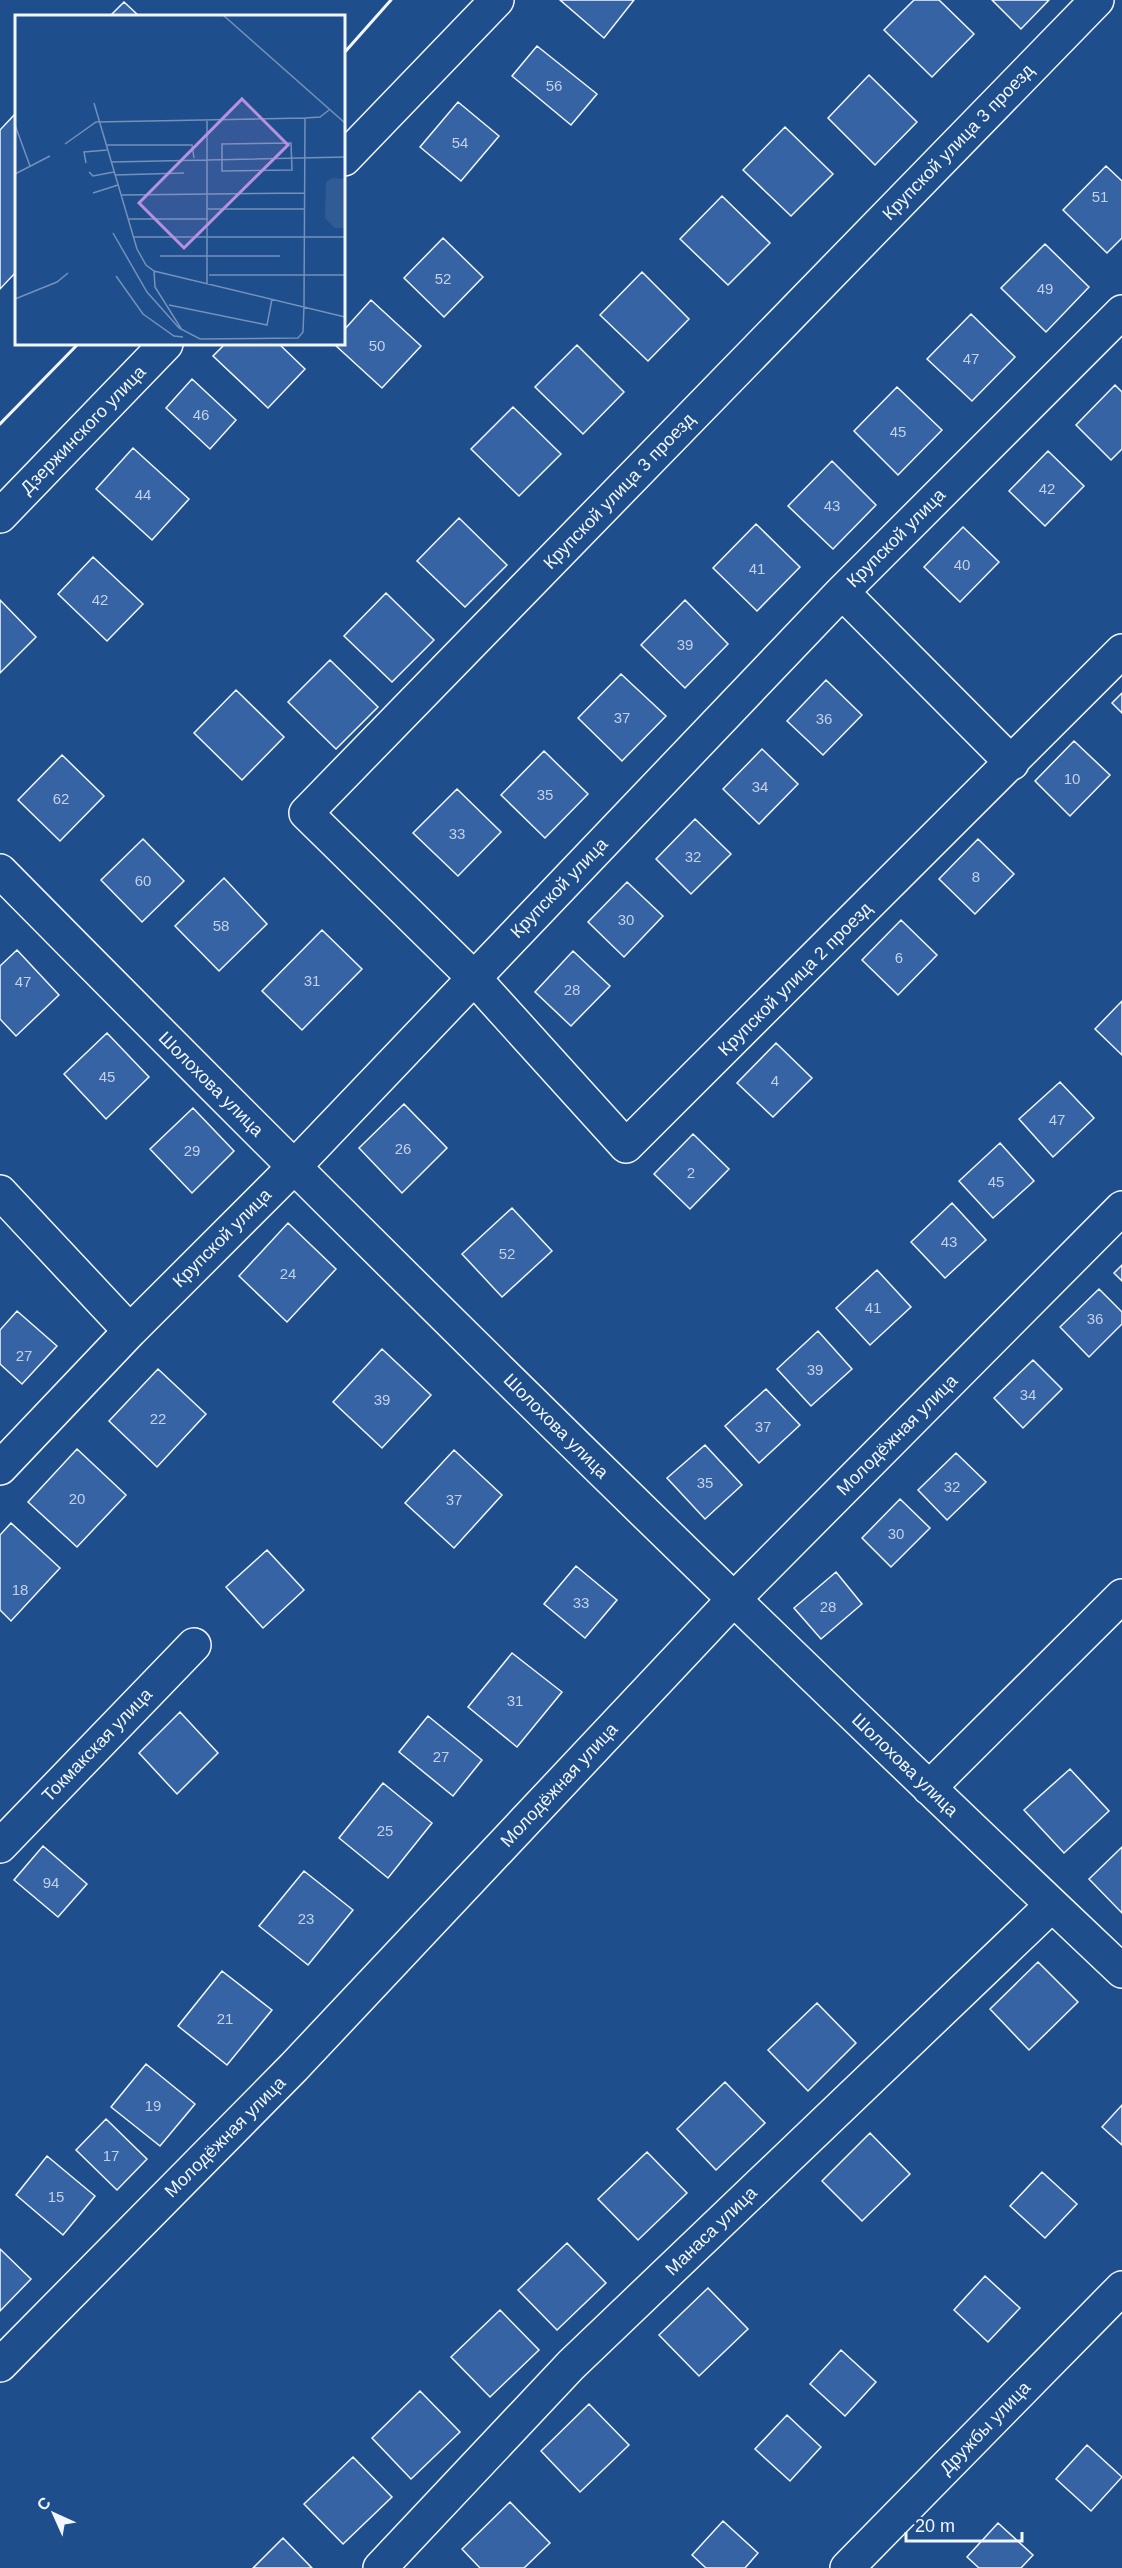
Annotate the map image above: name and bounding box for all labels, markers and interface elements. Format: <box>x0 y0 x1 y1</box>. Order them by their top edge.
inset map <box>15 15 345 345</box>
street label: Крупской улица 3 проезд <box>878 60 1038 224</box>
house number: 56 <box>546 77 562 94</box>
house number: 54 <box>452 134 468 151</box>
house number: 51 <box>1092 188 1108 205</box>
house number: 52 <box>435 270 451 287</box>
house number: 49 <box>1037 280 1053 297</box>
house number: 50 <box>369 337 385 354</box>
house number: 47 <box>963 350 979 367</box>
street label: Дзержинского улица <box>17 361 150 498</box>
house number: 46 <box>193 406 209 423</box>
street label: Крупской улица 3 проезд <box>539 409 699 573</box>
house number: 45 <box>890 423 906 440</box>
house number: 42 <box>1039 480 1055 497</box>
street label: Крупской улица <box>843 484 950 591</box>
house number: 44 <box>135 486 151 503</box>
house number: 43 <box>824 497 840 514</box>
house number: 40 <box>954 556 970 573</box>
house number: 41 <box>749 560 765 577</box>
house number: 42 <box>92 591 108 608</box>
house number: 39 <box>677 636 693 653</box>
house number: 37 <box>614 709 630 726</box>
house number: 36 <box>816 710 832 727</box>
house number: 10 <box>1064 770 1080 787</box>
house number: 34 <box>752 778 768 795</box>
house number: 35 <box>537 786 553 803</box>
house number: 62 <box>53 790 69 807</box>
house number: 33 <box>449 825 465 842</box>
street label: Крупской улица <box>506 833 612 942</box>
house number: 32 <box>685 848 701 865</box>
house number: 8 <box>972 868 980 885</box>
house number: 60 <box>135 872 151 889</box>
street label: Крупской улица 2 проезд <box>714 898 876 1060</box>
house number: 30 <box>618 911 634 928</box>
house number: 58 <box>213 917 229 934</box>
house number: 6 <box>895 949 903 966</box>
house number: 31 <box>304 972 320 989</box>
house number: 47 <box>15 973 31 990</box>
house number: 28 <box>564 981 580 998</box>
street label: Шолохова улица <box>155 1028 268 1141</box>
house number: 45 <box>99 1068 115 1085</box>
house number: 4 <box>771 1072 779 1089</box>
house number: 47 <box>1049 1111 1065 1128</box>
house number: 26 <box>395 1140 411 1157</box>
house number: 29 <box>184 1142 200 1159</box>
house number: 2 <box>687 1164 695 1181</box>
house number: 45 <box>988 1173 1004 1190</box>
street label: Крупской улица <box>169 1184 276 1291</box>
house number: 43 <box>941 1233 957 1250</box>
house number: 52 <box>499 1245 515 1262</box>
house number: 24 <box>280 1265 296 1282</box>
house number: 41 <box>865 1299 881 1316</box>
house number: 36 <box>1087 1310 1103 1327</box>
house number: 27 <box>16 1347 32 1364</box>
house number: 39 <box>807 1361 823 1378</box>
street label: Шолохова улица <box>500 1370 613 1483</box>
street label: Молодёжная улица <box>833 1370 962 1499</box>
house number: 34 <box>1020 1386 1036 1403</box>
house number: 39 <box>374 1391 390 1408</box>
house number: 22 <box>150 1410 166 1427</box>
house number: 37 <box>755 1418 771 1435</box>
house number: 35 <box>697 1474 713 1491</box>
house number: 32 <box>944 1478 960 1495</box>
house number: 20 <box>69 1490 85 1507</box>
house number: 37 <box>446 1491 462 1508</box>
house number: 30 <box>888 1525 904 1542</box>
house number: 18 <box>12 1581 28 1598</box>
house number: 33 <box>573 1594 589 1611</box>
house number: 28 <box>820 1598 836 1615</box>
street label: Токмакская улица <box>38 1684 157 1806</box>
house number: 31 <box>507 1692 523 1709</box>
street label: Шолохова улица <box>848 1709 963 1821</box>
street label: Молодёжная улица <box>496 1718 622 1851</box>
house number: 27 <box>433 1748 449 1765</box>
house number: 25 <box>377 1822 393 1839</box>
house number: 94 <box>43 1874 59 1891</box>
house number: 23 <box>298 1910 314 1927</box>
house number: 21 <box>217 2010 233 2027</box>
street label: Молодёжная улица <box>161 2072 290 2201</box>
house number: 19 <box>145 2097 161 2114</box>
house number: 17 <box>103 2147 119 2164</box>
street label: Манаса улица <box>661 2182 761 2279</box>
house number: 15 <box>48 2188 64 2205</box>
street label: Дружбы улица <box>936 2377 1035 2479</box>
north arrow <box>24 2484 84 2544</box>
text: С <box>34 2493 54 2514</box>
scale bar <box>906 2505 1022 2543</box>
text: 20 m <box>915 2516 955 2536</box>

